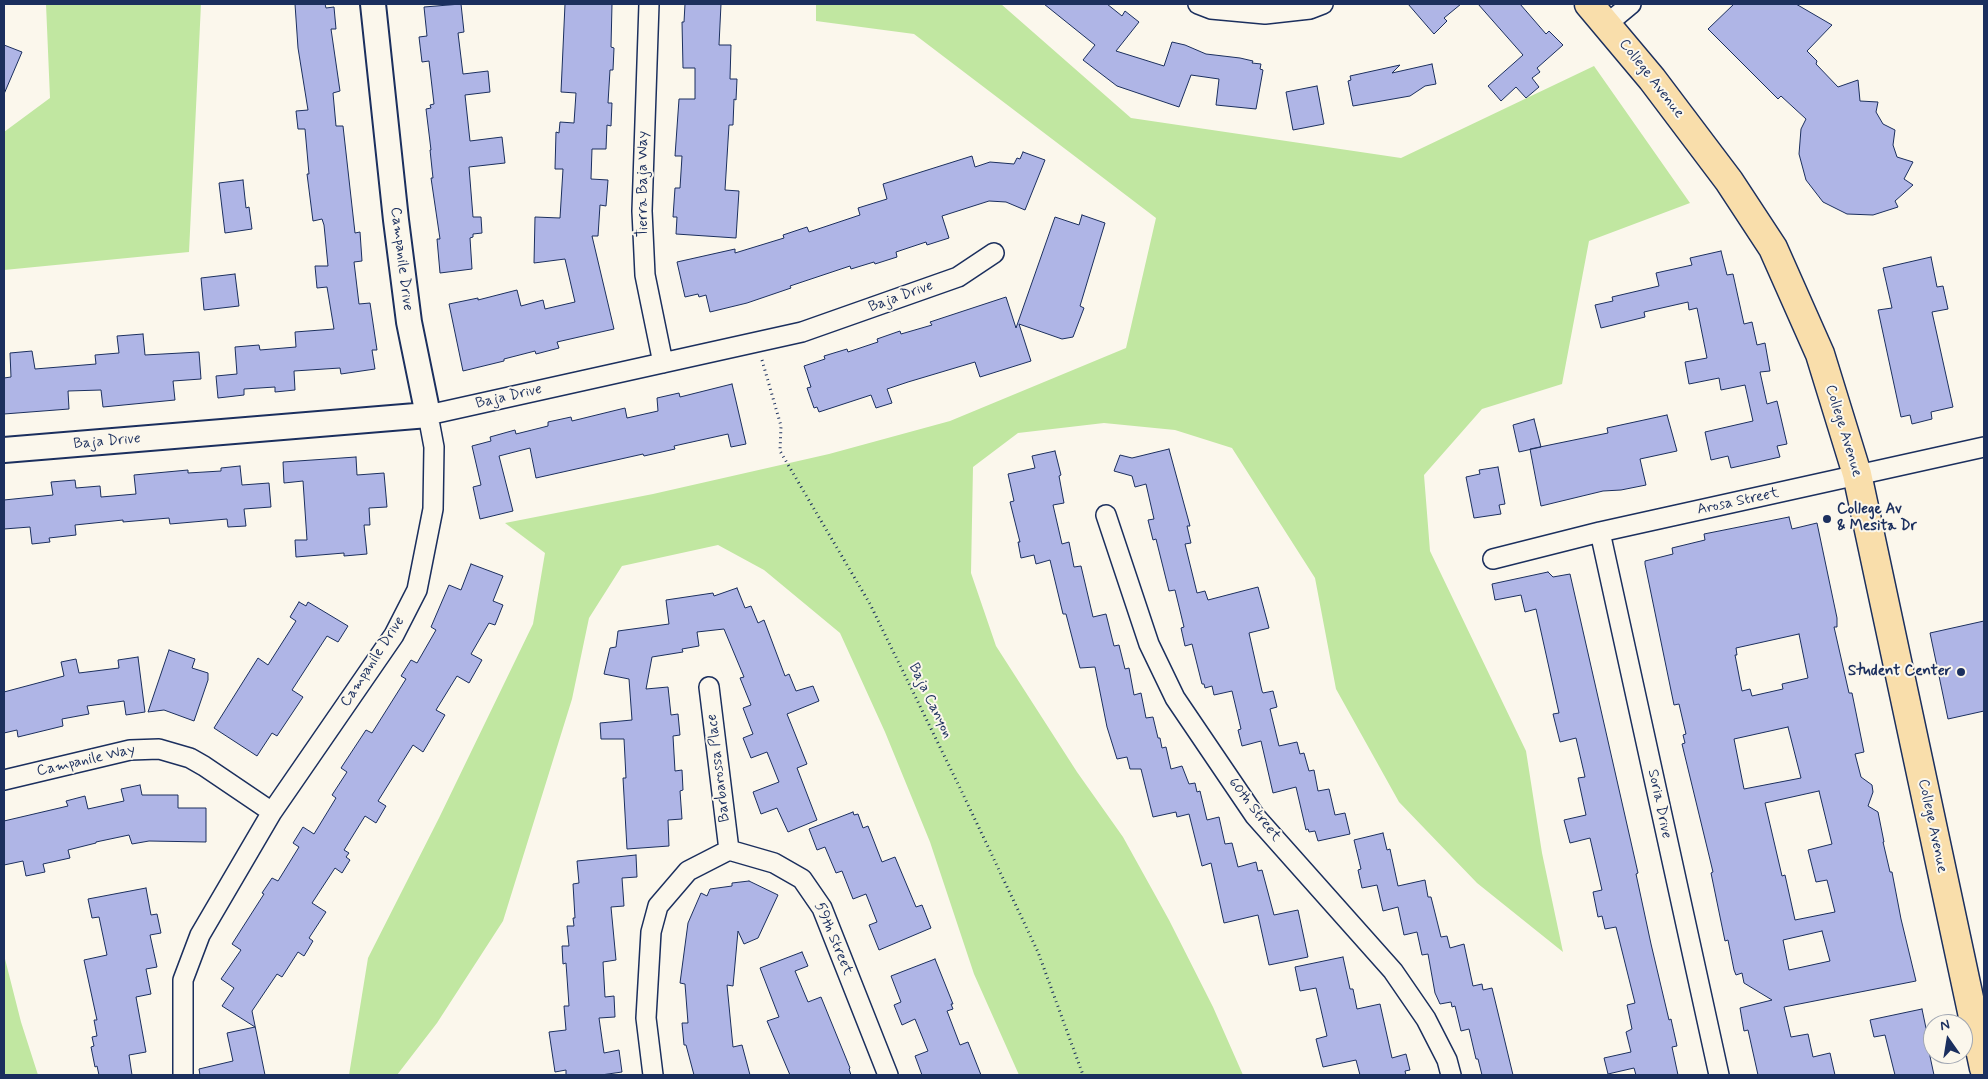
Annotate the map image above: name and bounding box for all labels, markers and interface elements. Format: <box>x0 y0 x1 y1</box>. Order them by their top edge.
street label: College Avenue <box>1614 36 1688 122</box>
street label: Tierra Baja Way <box>635 131 653 237</box>
street label: Campanile Drive <box>386 206 416 312</box>
street label: Baja Drive <box>866 277 936 317</box>
street label: Baja Drive <box>474 381 544 413</box>
street label: College Avenue <box>1820 383 1866 479</box>
street label: Baja Drive <box>73 430 141 454</box>
street label: Arosa Street <box>1695 485 1781 519</box>
place label: College Av & Mesita Dr <box>1837 501 1917 536</box>
marker: College Av & Mesita Dr <box>1821 513 1833 525</box>
street label: Campanile Drive <box>337 613 409 711</box>
street label: Baja Canyon <box>904 660 956 742</box>
place label: Student Center <box>1848 663 1951 681</box>
marker: Student Center <box>1955 666 1967 678</box>
street label: Barbarossa Place <box>703 713 735 823</box>
street label: Campanile Way <box>35 741 137 781</box>
street label: Soria Drive <box>1643 768 1675 840</box>
street label: 60th Street <box>1224 775 1284 845</box>
street label: College Avenue <box>1913 777 1951 875</box>
street label: 59th Street <box>810 900 856 978</box>
north arrow <box>1923 1014 1973 1064</box>
text: N <box>1938 1016 1951 1035</box>

